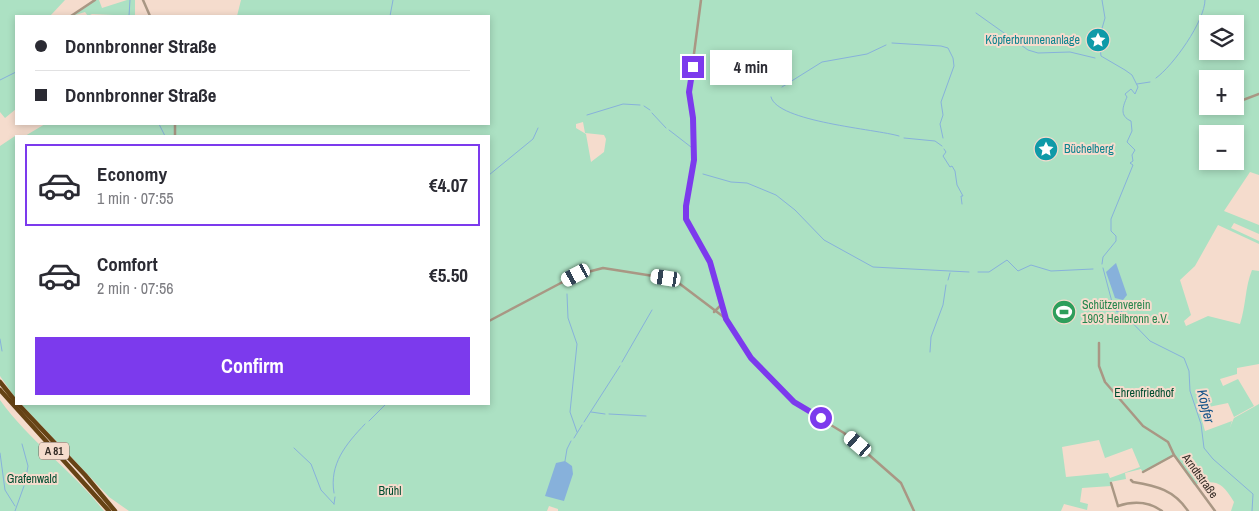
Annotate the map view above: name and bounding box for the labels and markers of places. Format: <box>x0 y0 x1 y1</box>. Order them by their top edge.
place icon: Köpferbrunnenanlage <box>1085 27 1111 53</box>
place label: Köpferbrunnenanlage <box>985 32 1080 48</box>
place icon: Büchelberg <box>1033 136 1059 162</box>
place label: Büchelberg <box>1064 141 1114 157</box>
place label: Schützenverein 1903 Heilbronn e.V. <box>1082 297 1169 327</box>
sports icon: Schützenverein 1903 Heilbronn e.V. <box>1051 299 1077 325</box>

